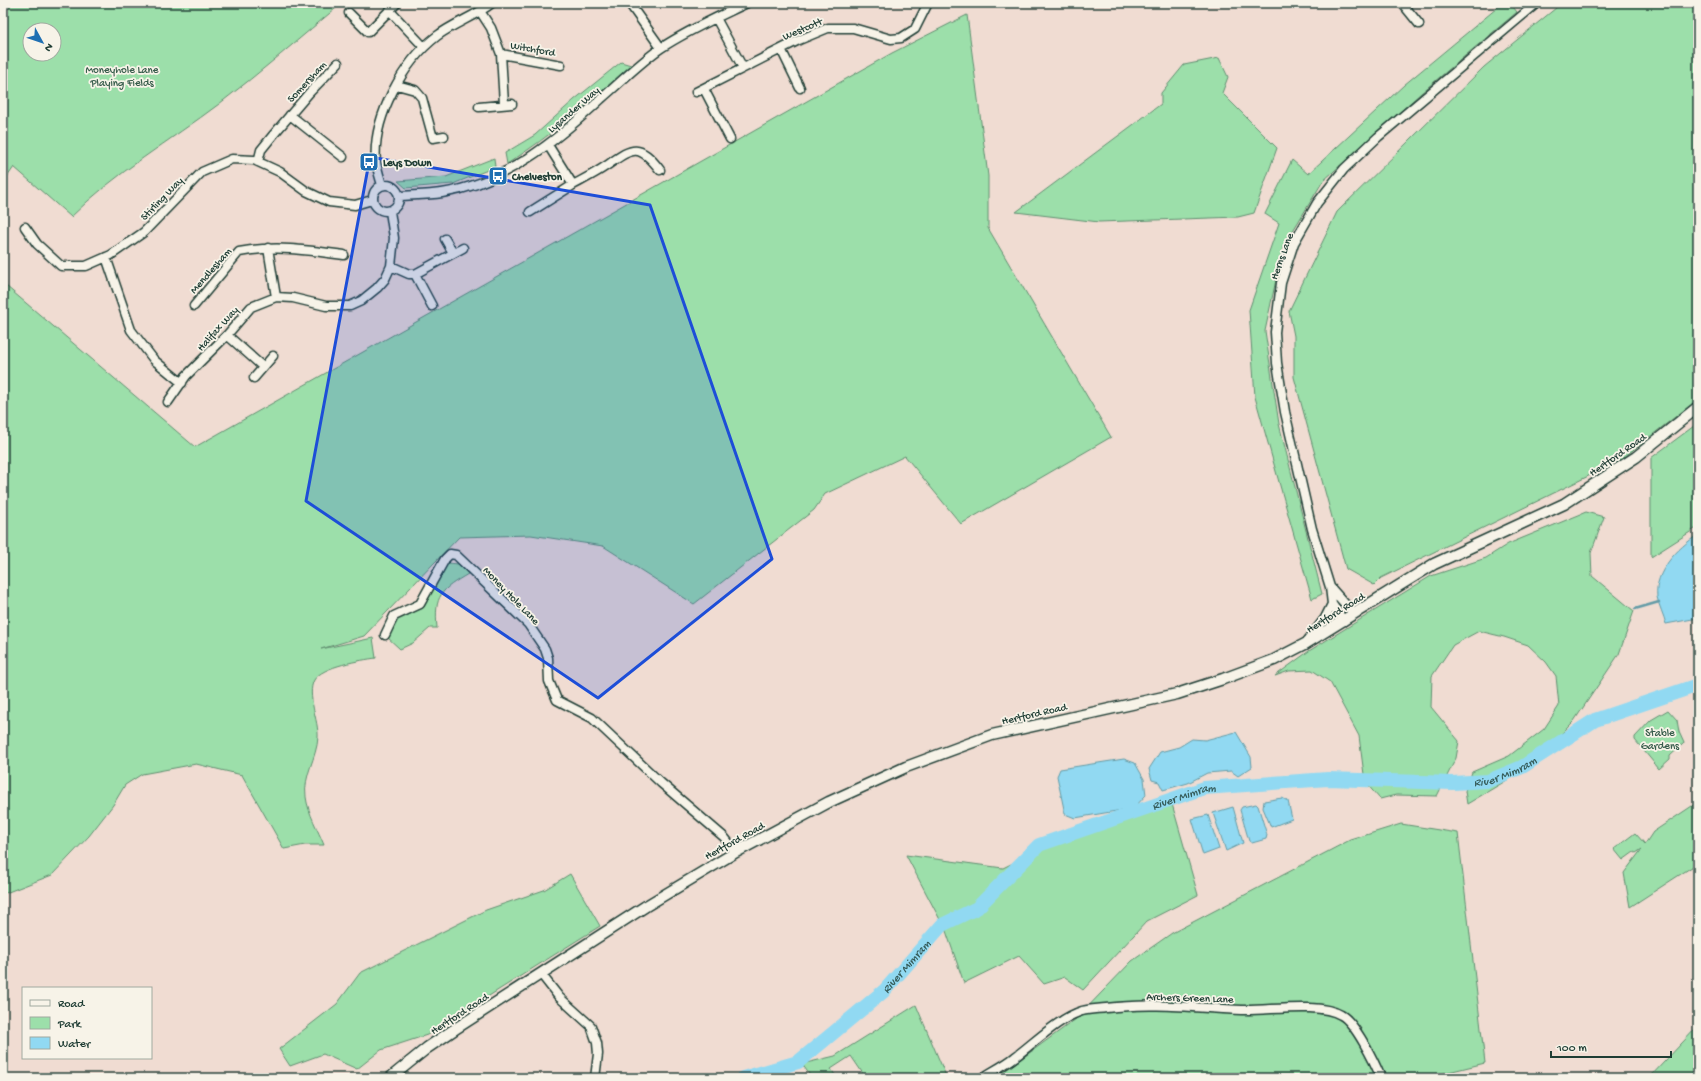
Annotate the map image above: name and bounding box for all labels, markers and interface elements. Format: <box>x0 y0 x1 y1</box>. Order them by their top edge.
street label: Westcott <box>781 16 826 44</box>
north arrow <box>22 22 62 62</box>
street label: Witchford <box>509 39 558 60</box>
text: N <box>41 41 55 54</box>
street label: Somersham <box>285 59 330 105</box>
park label: Moneyhole Lane Playing Fields <box>85 65 159 90</box>
street label: Lysander Way <box>546 85 603 136</box>
bus stop icon: Leys Down <box>358 151 380 173</box>
place label: Leys Down <box>383 158 432 170</box>
bus stop icon: Chelveston <box>487 165 509 187</box>
place label: Chelveston <box>511 171 563 184</box>
street label: Stirling Way <box>139 175 186 224</box>
street label: Herns Lane <box>1269 231 1297 282</box>
street label: Mendlesham <box>188 246 235 297</box>
street label: Halifax Way <box>195 303 242 354</box>
street label: Hertford Road <box>1587 430 1650 480</box>
street label: Money Hole Lane <box>480 565 541 628</box>
street label: Hertford Road <box>1304 589 1369 636</box>
street label: Hertford Road <box>1001 700 1070 728</box>
park label: Stable Gardens <box>1641 728 1680 753</box>
water label: River Mimram <box>1474 754 1540 791</box>
water label: River Mimram <box>1151 782 1217 814</box>
street label: Hertford Road <box>703 819 768 863</box>
water label: River Mimram <box>880 937 935 997</box>
legend <box>22 987 152 1059</box>
street label: Hertford Road <box>428 990 492 1038</box>
street label: Archers Green Lane <box>1146 991 1234 1007</box>
text: Road <box>58 998 85 1012</box>
text: Park <box>57 1018 83 1032</box>
scale bar <box>1551 1033 1671 1059</box>
text: Water <box>58 1038 92 1052</box>
text: 100 m <box>1556 1042 1587 1056</box>

